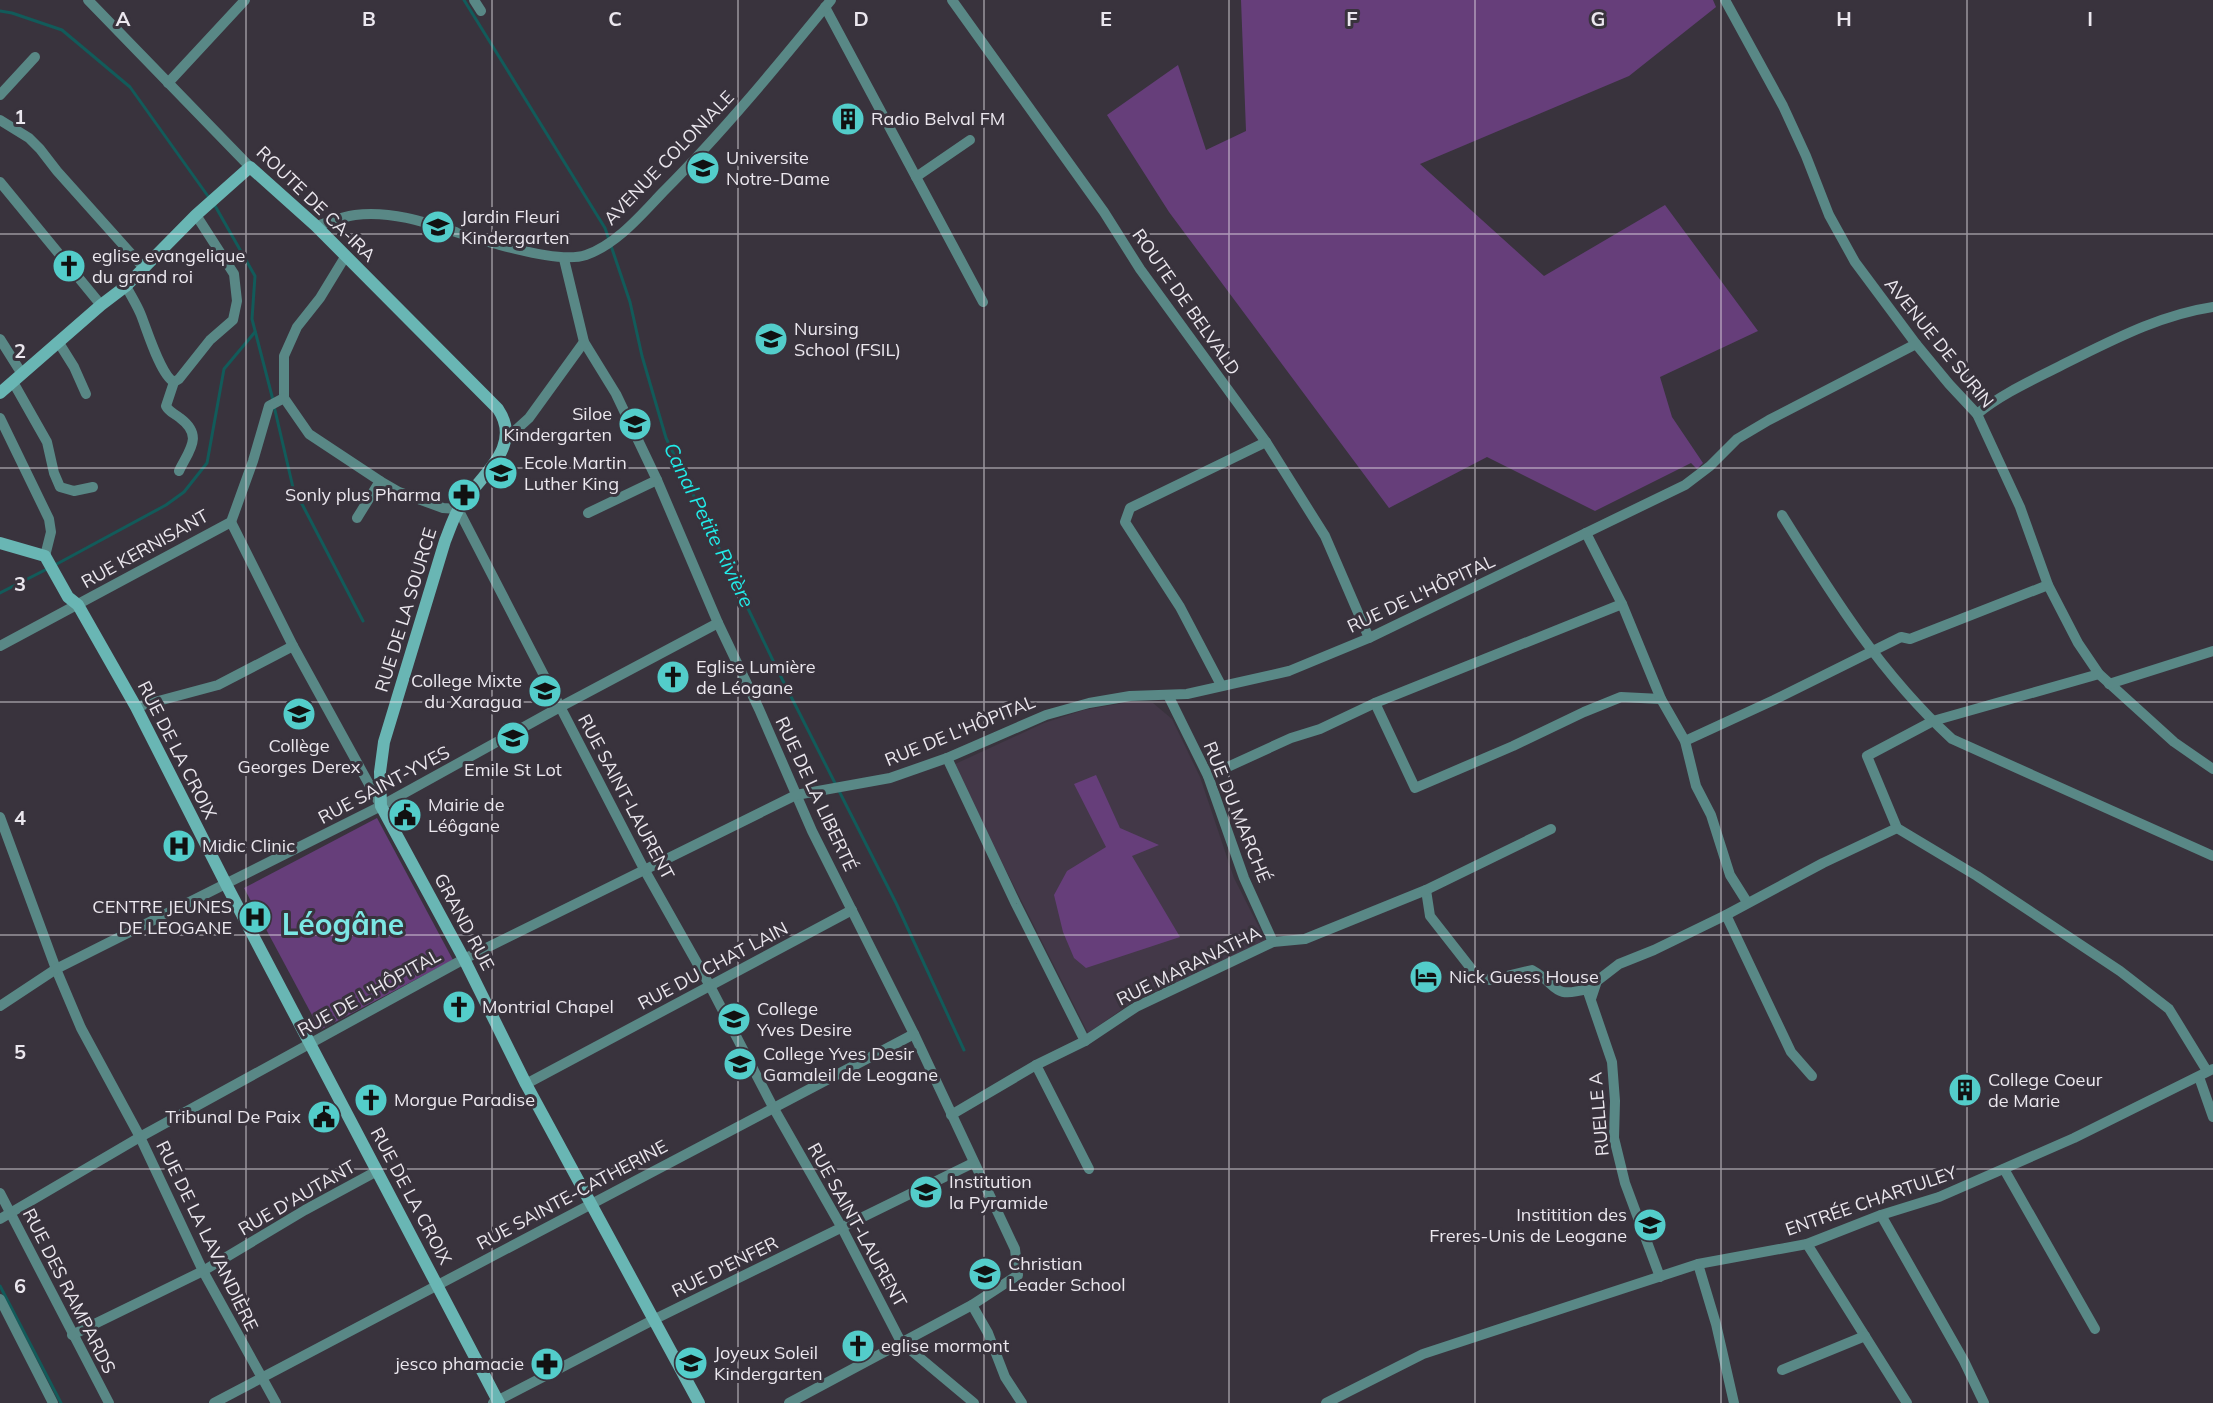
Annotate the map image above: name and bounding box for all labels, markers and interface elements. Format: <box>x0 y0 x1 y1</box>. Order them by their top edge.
text: A <box>116 6 131 31</box>
text: B <box>362 6 376 31</box>
text: C <box>608 6 622 31</box>
text: D <box>853 6 869 31</box>
text: E <box>1100 6 1112 31</box>
text: F <box>1346 6 1358 31</box>
text: G <box>1591 6 1605 31</box>
text: H <box>1836 6 1852 31</box>
text: I <box>2087 6 2093 31</box>
street label: AVENUE COLONIALE <box>599 86 739 230</box>
building icon: Radio Belval FM <box>830 101 866 137</box>
text: 1 <box>14 104 26 129</box>
place label: Radio Belval FM <box>871 107 1005 130</box>
street label: ROUTE DE CA-IRA <box>252 141 381 266</box>
place label: Universite Notre-Dame <box>726 146 830 190</box>
school or university icon: Universite Notre-Dame <box>685 150 721 186</box>
place label: Jardin Fleuri Kindergarten <box>461 205 569 249</box>
school or university icon: Jardin Fleuri Kindergarten <box>420 209 456 245</box>
street label: ROUTE DE BELVALD <box>1127 224 1246 379</box>
place label: eglise evangelique du grand roi <box>92 244 245 288</box>
church icon: eglise evangelique du grand roi <box>51 248 87 284</box>
street label: AVENUE DE SURIN <box>1880 273 1999 412</box>
place label: Nursing School (FSIL) <box>794 317 901 361</box>
school or university icon: Nursing School (FSIL) <box>753 321 789 357</box>
text: 2 <box>14 338 26 363</box>
place label: Siloe Kindergarten <box>504 402 612 446</box>
school or university icon: Siloe Kindergarten <box>617 406 653 442</box>
water label: Canal Petite Rivière <box>659 438 760 611</box>
place label: Ecole Martin Luther King <box>524 451 627 495</box>
school or university icon: Ecole Martin Luther King <box>483 455 519 491</box>
pharmacy icon: Sonly plus Pharma <box>446 477 482 513</box>
place label: Sonly plus Pharma <box>285 483 441 506</box>
street label: RUE KERNISANT <box>77 504 213 593</box>
street label: RUE DE LA SOURCE <box>370 525 441 695</box>
street label: RUE DE L'HÔPITAL <box>1343 549 1498 638</box>
text: 3 <box>14 571 26 596</box>
place label: Eglise Lumière de Léogane <box>696 655 815 699</box>
church icon: Eglise Lumière de Léogane <box>655 659 691 695</box>
place label: College Mixte du Xaragua <box>411 669 522 713</box>
school or university icon: College Mixte du Xaragua <box>527 673 563 709</box>
street label: RUE DE LA CROIX <box>133 677 222 823</box>
street label: RUE DE L'HÔPITAL <box>881 690 1038 771</box>
school or university icon: Collège Georges Derex <box>281 696 317 732</box>
street label: RUE SAINT-LAURENT <box>573 710 680 884</box>
street label: RUE DE LA LIBERTÉ <box>771 713 862 875</box>
school or university icon: Emile St Lot <box>495 720 531 756</box>
place label: Collège Georges Derex <box>238 734 361 778</box>
street label: RUE DU MARCHÉ <box>1199 738 1276 886</box>
street label: RUE SAINT-YVES <box>314 740 453 829</box>
place label: Emile St Lot <box>464 758 562 781</box>
place label: Mairie de Léôgane <box>428 793 504 837</box>
public building icon: Mairie de Léôgane <box>387 797 423 833</box>
text: 4 <box>14 805 26 830</box>
hospital icon: Midic Clinic <box>161 828 197 864</box>
place label: Midic Clinic <box>202 834 295 857</box>
street label: GRAND RUE <box>429 869 500 974</box>
place label: CENTRE JEUNES DE LEOGANE <box>92 895 232 939</box>
hospital icon: CENTRE JEUNES DE LEOGANE <box>237 899 273 935</box>
district label: Léogâne <box>282 905 404 943</box>
street label: RUE DU CHAT LAIN <box>634 916 792 1015</box>
street label: RUE MARANATHA <box>1113 921 1265 1011</box>
street label: RUE DE L'HÔPITAL <box>293 944 444 1041</box>
hotel icon: Nick Guess House <box>1408 959 1444 995</box>
place label: Nick Guess House <box>1449 965 1599 988</box>
church icon: Montrial Chapel <box>441 989 477 1025</box>
place label: Montrial Chapel <box>482 995 614 1018</box>
place label: College Yves Desire <box>756 997 852 1041</box>
school or university icon: College Yves Desire <box>716 1001 752 1037</box>
text: 5 <box>14 1039 26 1064</box>
place label: College Yves Desir Gamaleil de Leogane <box>763 1042 938 1086</box>
school or university icon: College Yves Desir Gamaleil de Leogane <box>722 1046 758 1082</box>
place label: College Coeur de Marie <box>1988 1068 2103 1112</box>
street label: RUELLE A <box>1583 1071 1614 1157</box>
building icon: College Coeur de Marie <box>1947 1072 1983 1108</box>
church icon: Morgue Paradise <box>353 1082 389 1118</box>
place label: Morgue Paradise <box>394 1088 535 1111</box>
public building icon: Tribunal De Paix <box>306 1099 342 1135</box>
place label: Tribunal De Paix <box>165 1105 301 1128</box>
street label: RUE DE LA CROIX <box>366 1123 457 1268</box>
street label: RUE SAINTE-CATHERINE <box>472 1134 671 1255</box>
street label: RUE DE LA LAVANDIÈRE <box>151 1137 264 1335</box>
street label: RUE SAINT-LAURENT <box>803 1139 912 1311</box>
street label: RUE D'AUTANT <box>234 1155 360 1240</box>
street label: ENTRÉE CHARTULEY <box>1782 1160 1961 1241</box>
place label: Institution la Pyramide <box>949 1170 1048 1214</box>
school or university icon: Institution la Pyramide <box>908 1174 944 1210</box>
place label: Institition des Freres-Unis de Leogane <box>1429 1203 1627 1247</box>
street label: RUE DES RAMPARDS <box>18 1204 121 1377</box>
school or university icon: Institition des Freres-Unis de Leogane <box>1632 1207 1668 1243</box>
street label: RUE D'ENFER <box>668 1231 782 1302</box>
place label: Christian Leader School <box>1008 1252 1126 1296</box>
school or university icon: Christian Leader School <box>967 1256 1003 1292</box>
text: 6 <box>14 1273 26 1298</box>
church icon: eglise mormont <box>840 1328 876 1364</box>
place label: eglise mormont <box>881 1334 1009 1357</box>
place label: Joyeux Soleil Kindergarten <box>714 1341 822 1385</box>
school or university icon: Joyeux Soleil Kindergarten <box>673 1345 709 1381</box>
pharmacy icon: jesco phamacie <box>529 1346 565 1382</box>
place label: jesco phamacie <box>394 1352 524 1375</box>

